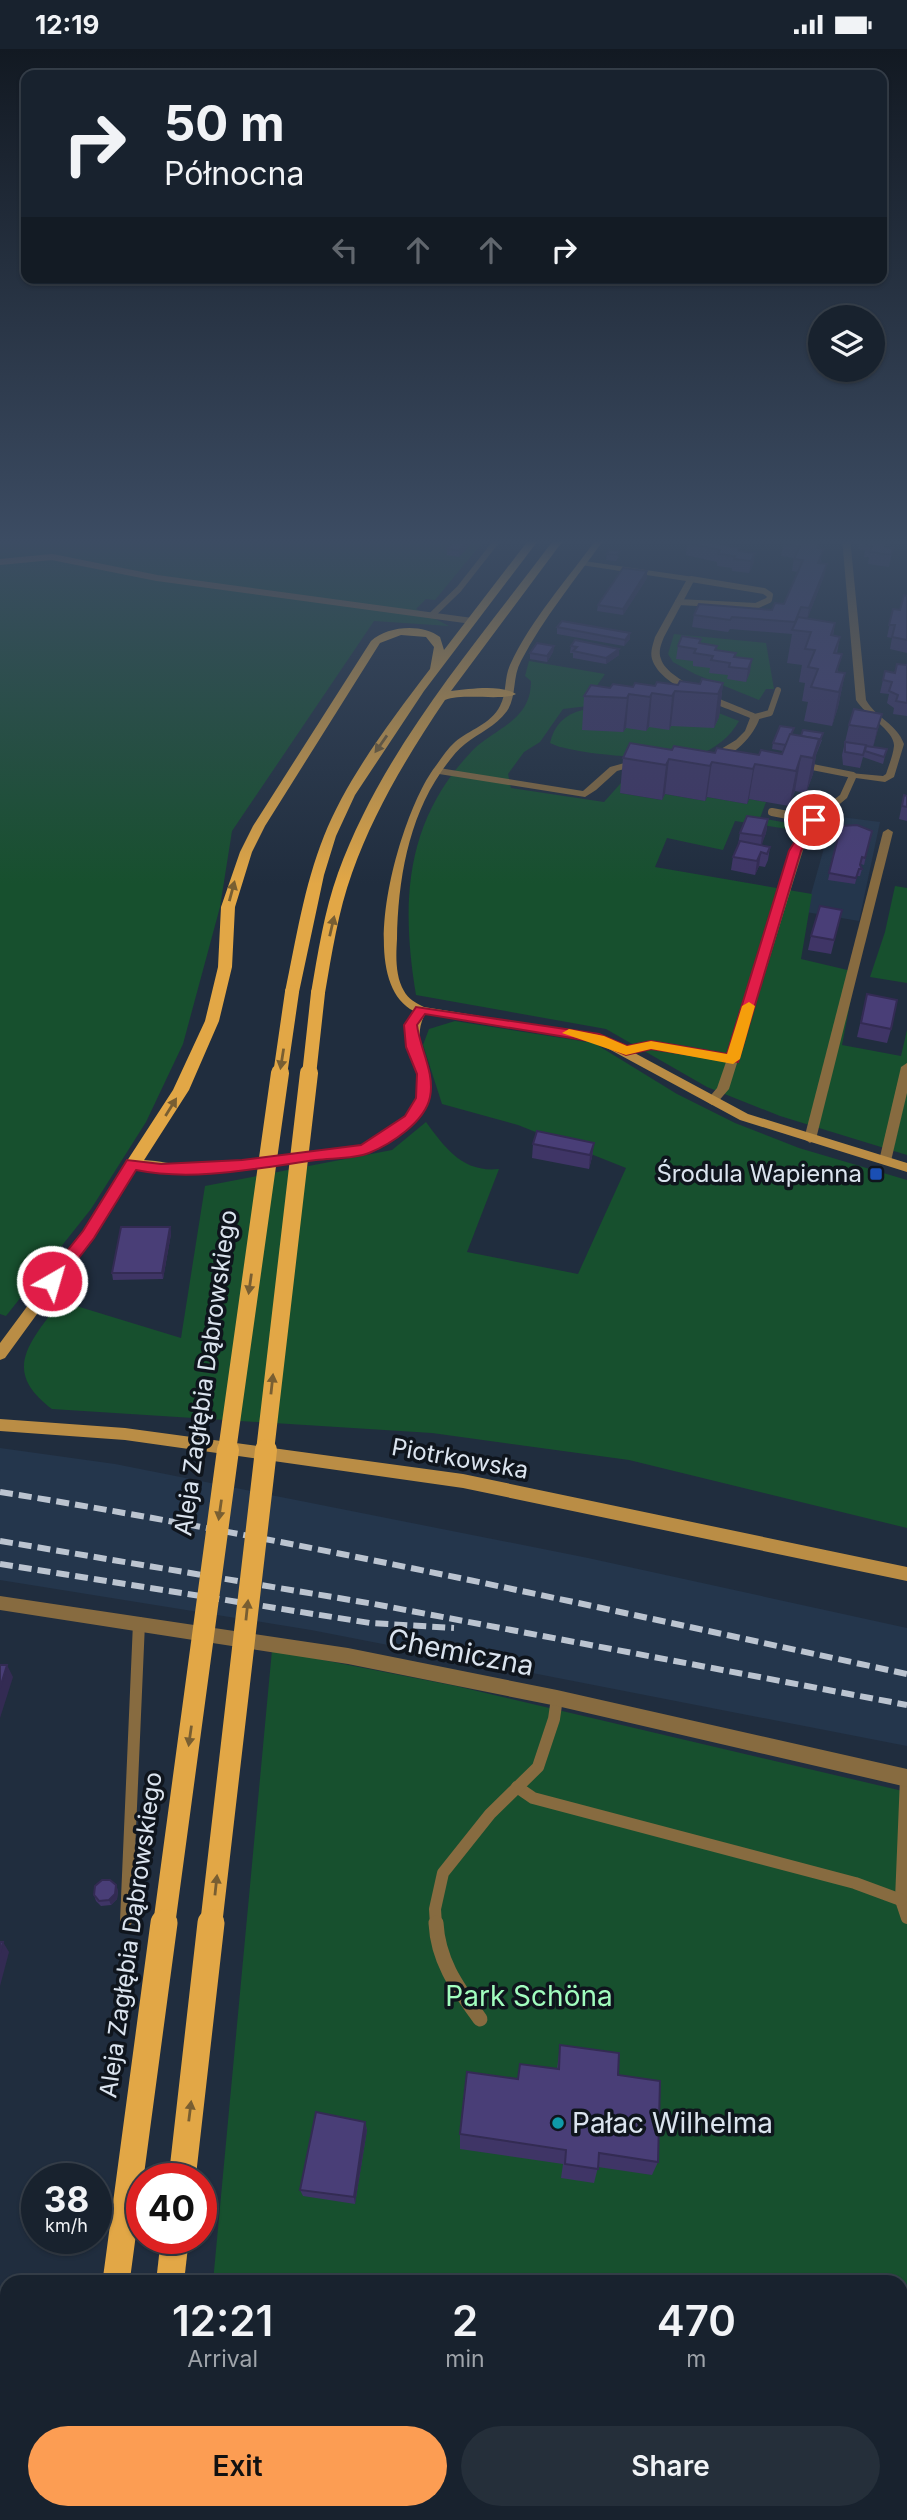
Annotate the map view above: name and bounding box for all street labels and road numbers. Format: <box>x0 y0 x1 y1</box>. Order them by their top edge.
street label: Aleja Zagłębia Dąbrowskiego <box>168 1208 243 1538</box>
street label: Piotrkowska <box>389 1432 531 1485</box>
street label: Chemiczna <box>385 1621 537 1683</box>
street label: Aleja Zagłębia Dąbrowskiego <box>93 1770 168 2100</box>

